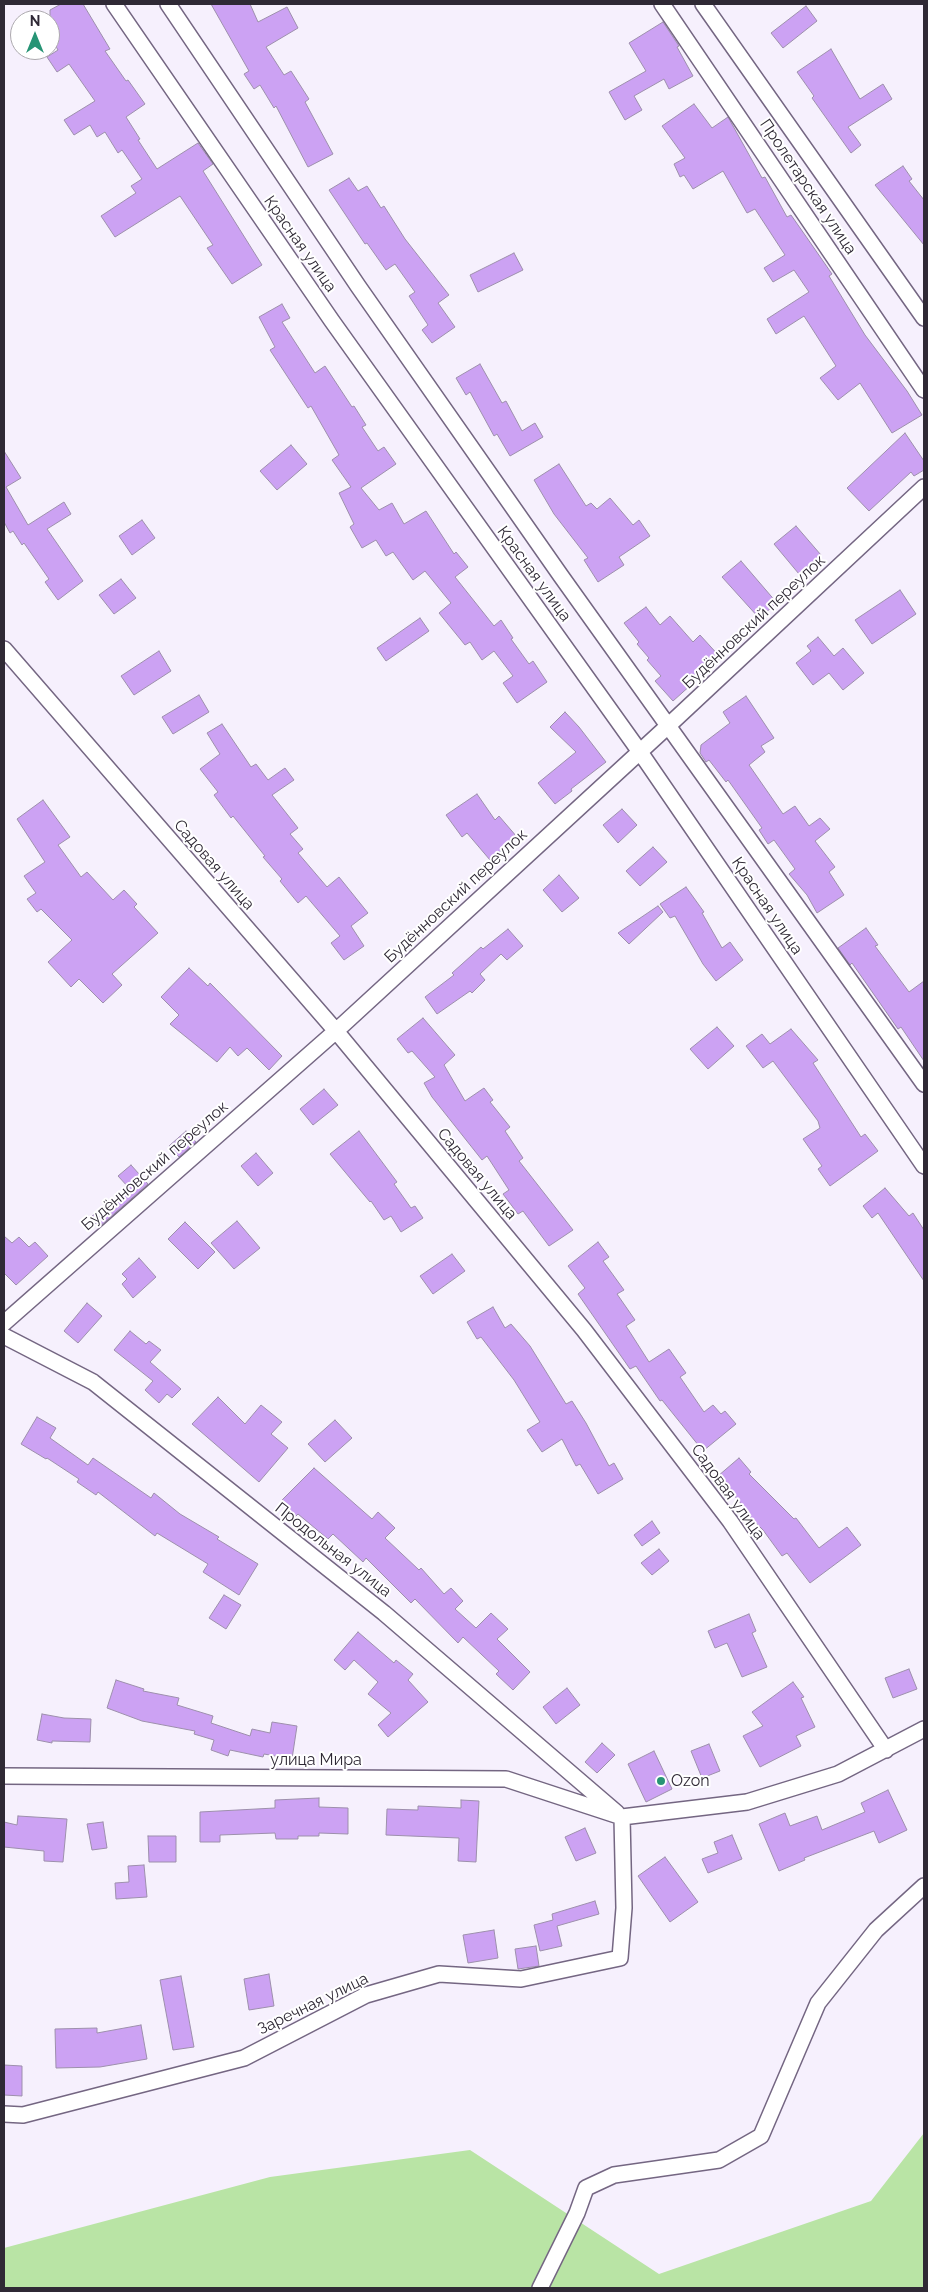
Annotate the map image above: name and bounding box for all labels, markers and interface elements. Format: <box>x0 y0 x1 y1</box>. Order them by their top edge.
north arrow <box>10 10 60 60</box>
text: N <box>30 13 40 29</box>
street label: Пролетарская улица <box>756 116 860 258</box>
street label: Красная улица <box>260 192 340 296</box>
street label: Красная улица <box>493 523 575 625</box>
street label: Будённовский переулок <box>679 551 829 693</box>
street label: Садовая улица <box>170 816 258 914</box>
street label: Будённовский переулок <box>381 825 531 967</box>
street label: Красная улица <box>727 854 807 958</box>
street label: Будённовский переулок <box>78 1097 232 1235</box>
street label: Садовая улица <box>433 1124 521 1224</box>
street label: Садовая улица <box>687 1440 769 1544</box>
street label: Продольная улица <box>271 1499 395 1601</box>
street label: улица Мира <box>270 1750 362 1770</box>
place label: Ozon <box>671 1771 710 1791</box>
marker: Ozon <box>655 1775 667 1787</box>
street label: Заречная улица <box>255 1969 371 2039</box>

